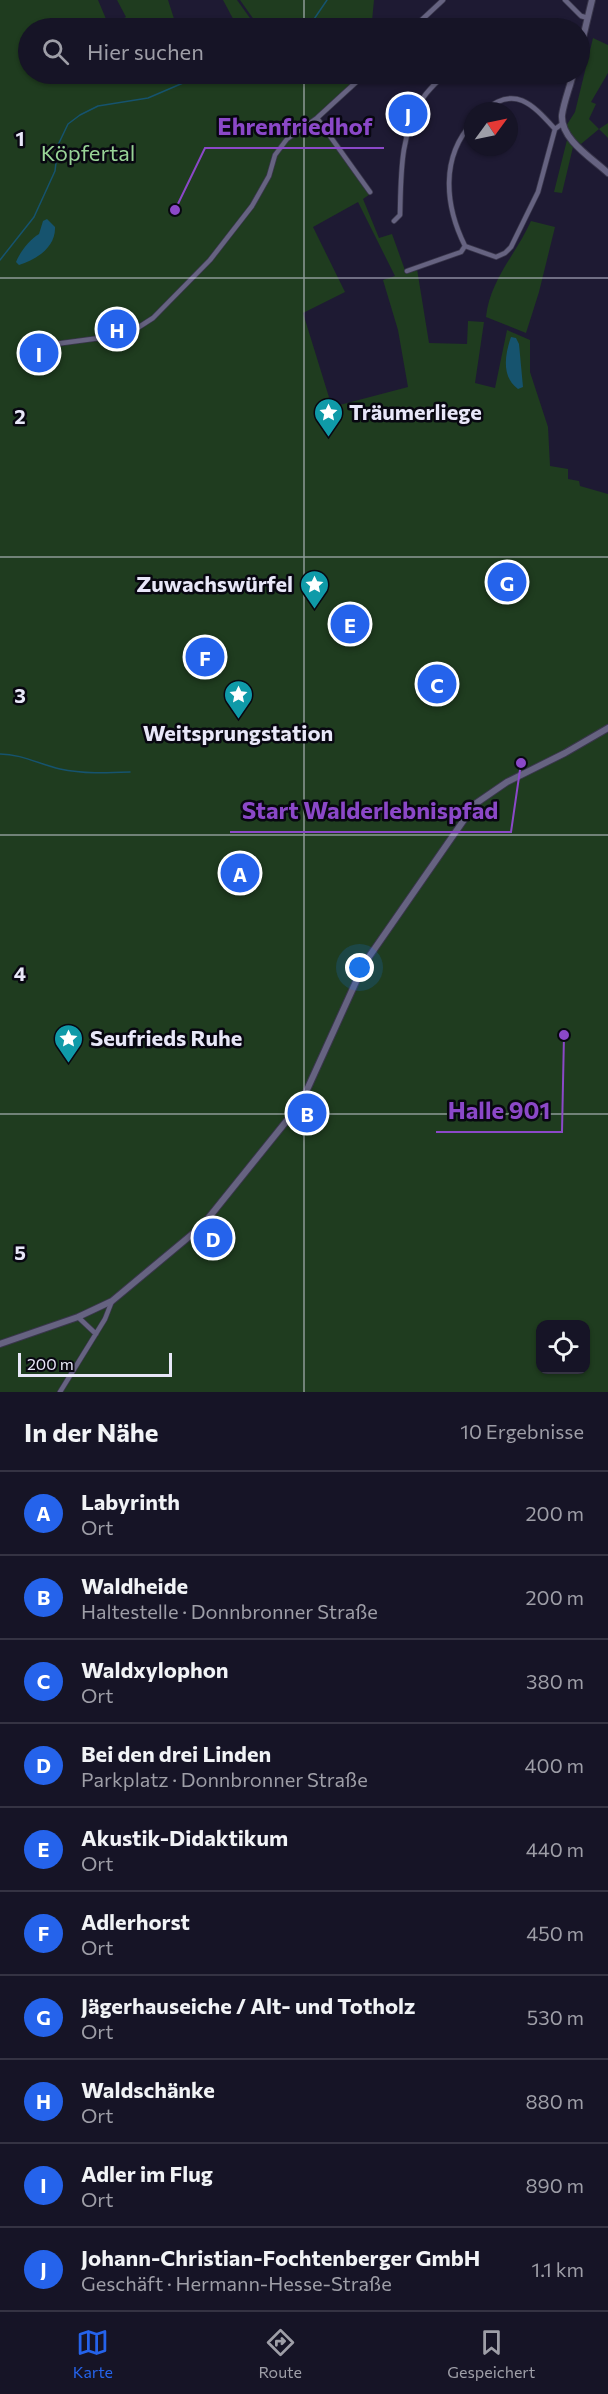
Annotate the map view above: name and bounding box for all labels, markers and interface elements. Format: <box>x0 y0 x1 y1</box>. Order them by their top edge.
search box <box>18 18 590 84</box>
icon: search <box>39 35 72 68</box>
text: Hier suchen <box>87 38 204 65</box>
pin: J <box>388 92 428 136</box>
north arrow <box>464 102 518 156</box>
callout: Ehrenfriedhof <box>205 106 384 148</box>
text: Ehrenfriedhof <box>217 111 373 140</box>
text: 1 <box>15 126 25 150</box>
park label: Köpfertal <box>41 139 135 166</box>
pin: H <box>98 306 136 352</box>
pin: I <box>20 330 58 376</box>
place icon: Träumerliege <box>312 396 344 438</box>
place label: Träumerliege <box>349 398 482 425</box>
text: 2 <box>14 404 26 428</box>
pin: G <box>488 560 526 604</box>
place icon: Zuwachswürfel <box>298 568 330 610</box>
place label: Zuwachswürfel <box>136 570 293 597</box>
pin: E <box>330 602 370 646</box>
pin: F <box>186 634 224 680</box>
pin: C <box>418 662 456 706</box>
place icon: Weitsprungstation <box>222 678 254 720</box>
text: 3 <box>14 683 26 707</box>
place label: Weitsprungstation <box>143 719 333 746</box>
callout: Start Walderlebnispfad <box>230 790 511 832</box>
text: Start Walderlebnispfad <box>242 795 498 824</box>
pin: A <box>220 850 260 896</box>
your location <box>345 953 374 982</box>
text: 4 <box>14 961 26 985</box>
place icon: Seufrieds Ruhe <box>53 1022 85 1064</box>
place label: Seufrieds Ruhe <box>90 1024 242 1051</box>
pin: B <box>288 1090 326 1136</box>
callout: Halle 901 <box>436 1090 562 1132</box>
text: Halle 901 <box>448 1095 550 1124</box>
pin: D <box>194 1216 232 1260</box>
text: 5 <box>14 1240 26 1264</box>
map controls <box>536 1320 590 1374</box>
button: locate <box>536 1320 590 1374</box>
scale bar <box>18 1350 172 1378</box>
text: 200 m <box>27 1354 74 1373</box>
text: In der Nähe <box>24 1416 159 1447</box>
text: 10 Ergebnisse <box>460 1419 584 1443</box>
text: Labyrinth <box>81 1488 180 1515</box>
text: A <box>36 1501 51 1525</box>
text: 200 m <box>526 1501 584 1525</box>
text: Ort <box>81 1515 114 1539</box>
text: Waldheide <box>81 1572 188 1599</box>
text: B <box>37 1585 50 1609</box>
text: 200 m <box>526 1585 584 1609</box>
text: Haltestelle · Donnbronner Straße <box>81 1599 378 1623</box>
text: Waldxylophon <box>81 1656 229 1683</box>
text: C <box>37 1669 50 1693</box>
text: 380 m <box>526 1669 584 1693</box>
text: Ort <box>81 1683 114 1707</box>
text: Bei den drei Linden <box>81 1740 271 1767</box>
text: D <box>36 1753 51 1777</box>
text: 400 m <box>525 1753 584 1777</box>
text: Parkplatz · Donnbronner Straße <box>81 1767 368 1791</box>
text: Akustik-Didaktikum <box>81 1824 288 1851</box>
text: E <box>38 1837 49 1861</box>
text: 440 m <box>526 1837 584 1861</box>
text: Ort <box>81 1851 114 1875</box>
text: Adlerhorst <box>81 1908 190 1935</box>
text: F <box>38 1921 49 1945</box>
text: 450 m <box>526 1921 584 1945</box>
text: Ort <box>81 1935 114 1959</box>
text: Jägerhauseiche / Alt- und Totholz <box>81 1992 415 2019</box>
text: G <box>36 2005 51 2029</box>
text: 530 m <box>527 2005 584 2029</box>
text: Ort <box>81 2019 114 2043</box>
text: Waldschänke <box>81 2076 215 2103</box>
text: H <box>36 2089 51 2113</box>
text: 880 m <box>525 2089 584 2113</box>
text: Ort <box>81 2103 114 2127</box>
text: Adler im Flug <box>81 2160 213 2187</box>
text: I <box>40 2173 47 2197</box>
text: 890 m <box>525 2173 584 2197</box>
text: Ort <box>81 2187 114 2211</box>
text: Johann-Christian-Fochtenberger GmbH <box>81 2244 480 2271</box>
text: J <box>40 2257 47 2281</box>
text: 1.1 km <box>532 2257 584 2281</box>
text: Geschäft · Hermann-Hesse-Straße <box>81 2271 392 2295</box>
tab: Karte <box>73 2326 113 2381</box>
tab: Route <box>258 2326 302 2381</box>
tab: Gespeichert <box>447 2326 535 2381</box>

